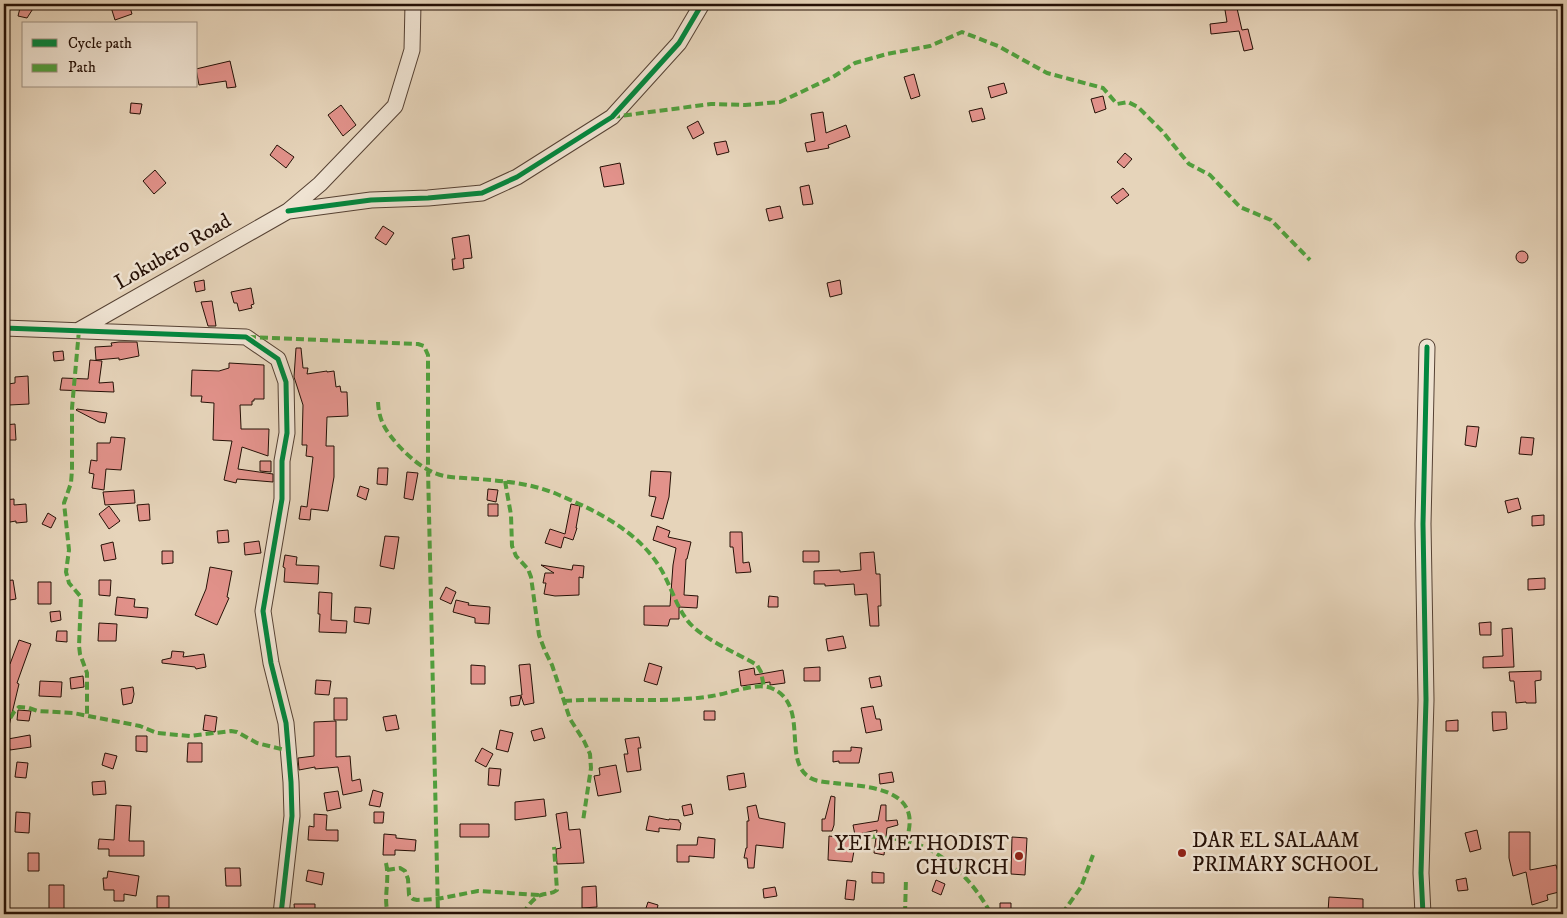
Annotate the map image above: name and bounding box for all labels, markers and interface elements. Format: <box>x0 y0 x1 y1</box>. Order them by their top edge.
legend <box>22 22 198 88</box>
text: Cycle path <box>68 34 132 53</box>
text: Path <box>68 58 96 77</box>
street label: Lokubero Road <box>110 208 236 296</box>
place label: DAR EL SALAAM PRIMARY SCHOOL <box>1192 828 1378 878</box>
place label: YEI METHODIST CHURCH <box>834 831 1009 881</box>
marker: DAR EL SALAAM PRIMARY SCHOOL <box>1176 847 1188 859</box>
marker: YEI METHODIST CHURCH <box>1013 850 1025 862</box>

